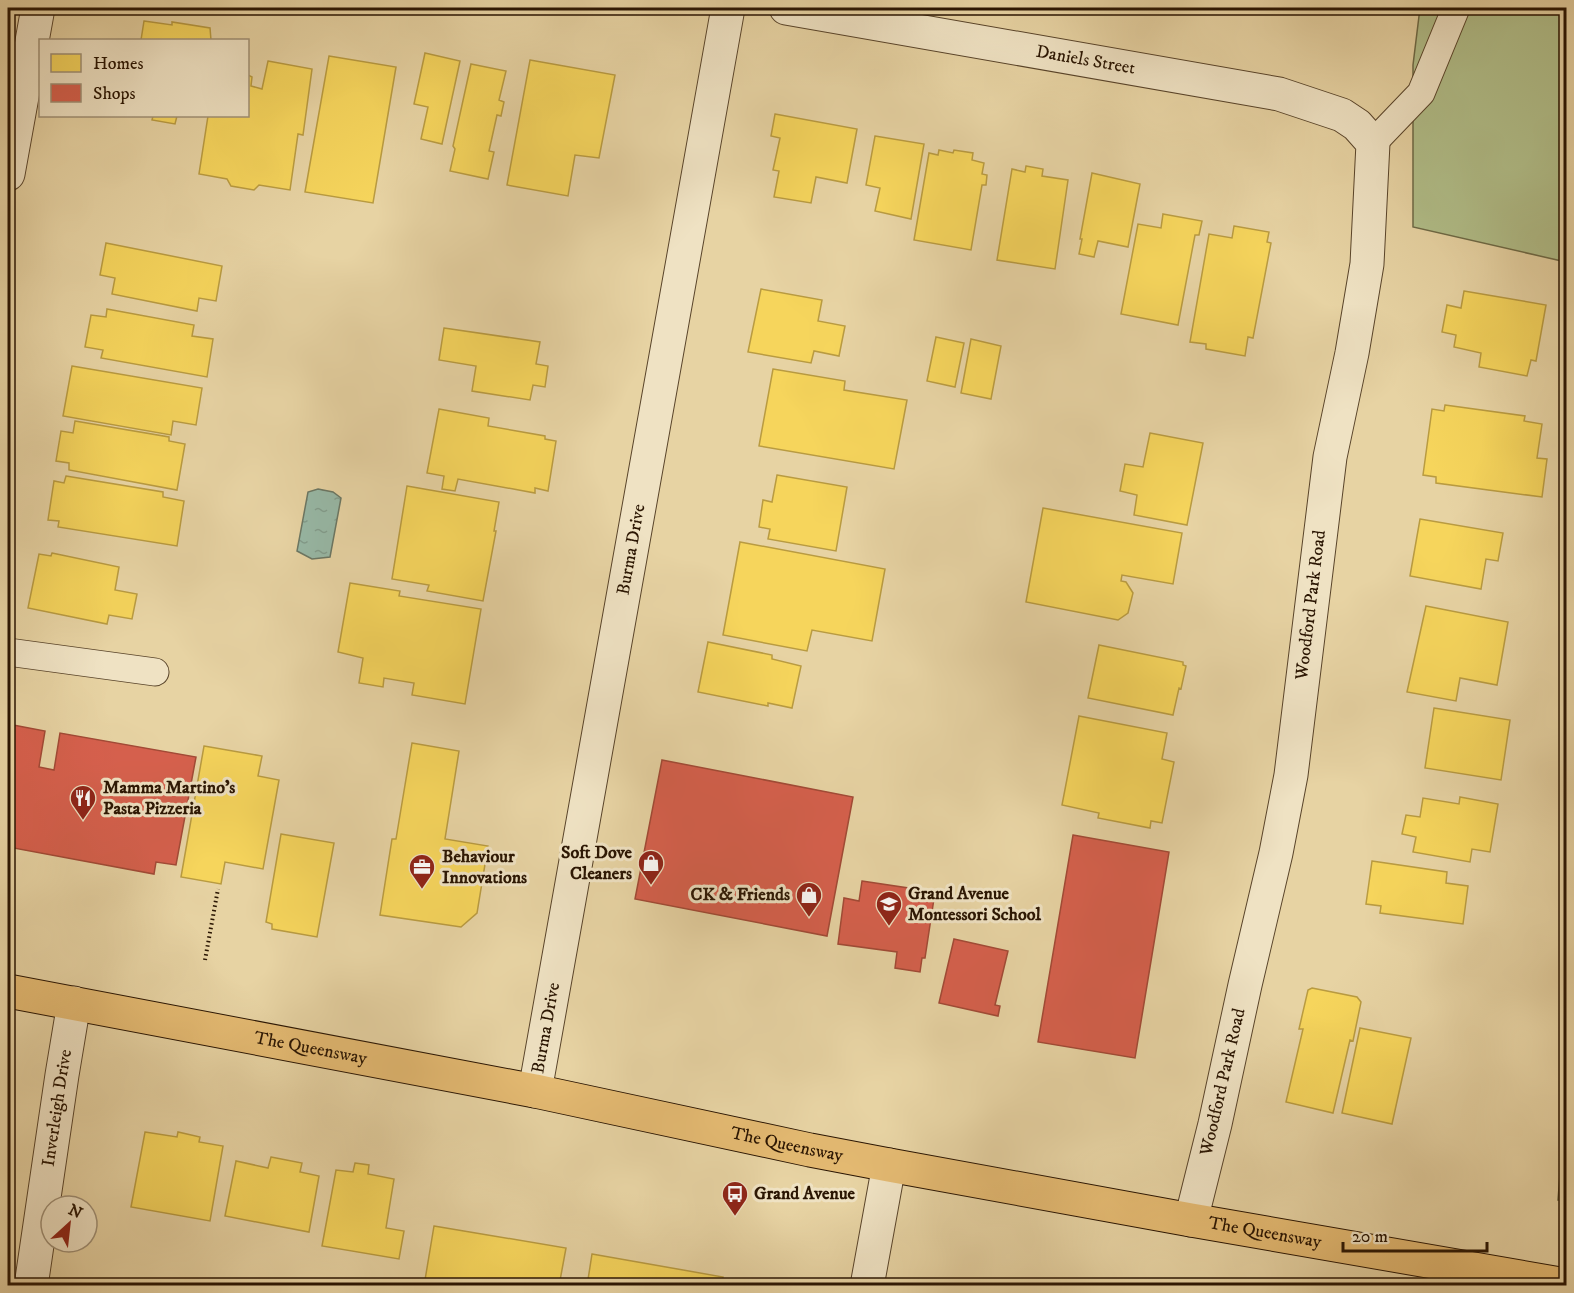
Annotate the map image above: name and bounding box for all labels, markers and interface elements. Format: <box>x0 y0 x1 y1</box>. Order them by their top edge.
legend <box>39 39 249 117</box>
street label: Daniels Street <box>1034 41 1137 80</box>
text: Homes <box>93 53 144 75</box>
text: Shops <box>93 83 136 105</box>
street label: Burma Drive <box>613 502 650 597</box>
street label: Woodford Park Road <box>1291 529 1331 682</box>
place label: Mamma Martino's Pasta Pizzeria <box>103 777 235 820</box>
restaurant icon: Mamma Martino's Pasta Pizzeria <box>68 783 98 821</box>
place label: Soft Dove Cleaners <box>561 842 633 885</box>
place label: Behaviour Innovations <box>442 846 527 889</box>
shop icon: Soft Dove Cleaners <box>636 848 666 886</box>
office icon: Behaviour Innovations <box>407 852 437 890</box>
shop icon: CK & Friends <box>794 880 824 918</box>
place label: Grand Avenue Montessori School <box>908 883 1041 926</box>
place label: CK & Friends <box>691 884 790 906</box>
school or university icon: Grand Avenue Montessori School <box>874 889 904 927</box>
street label: Burma Drive <box>527 981 565 1075</box>
street label: Woodford Park Road <box>1195 1006 1251 1159</box>
street label: The Queensway <box>252 1027 369 1070</box>
street label: Inverleigh Drive <box>38 1048 77 1168</box>
street label: The Queensway <box>729 1122 845 1167</box>
bus stop icon: Grand Avenue <box>720 1179 750 1217</box>
place label: Grand Avenue <box>754 1183 856 1205</box>
north arrow <box>39 1194 99 1254</box>
text: N <box>65 1200 86 1223</box>
street label: The Queensway <box>1207 1212 1324 1253</box>
scale bar <box>1343 1215 1487 1253</box>
text: 20 m <box>1352 1226 1388 1248</box>

